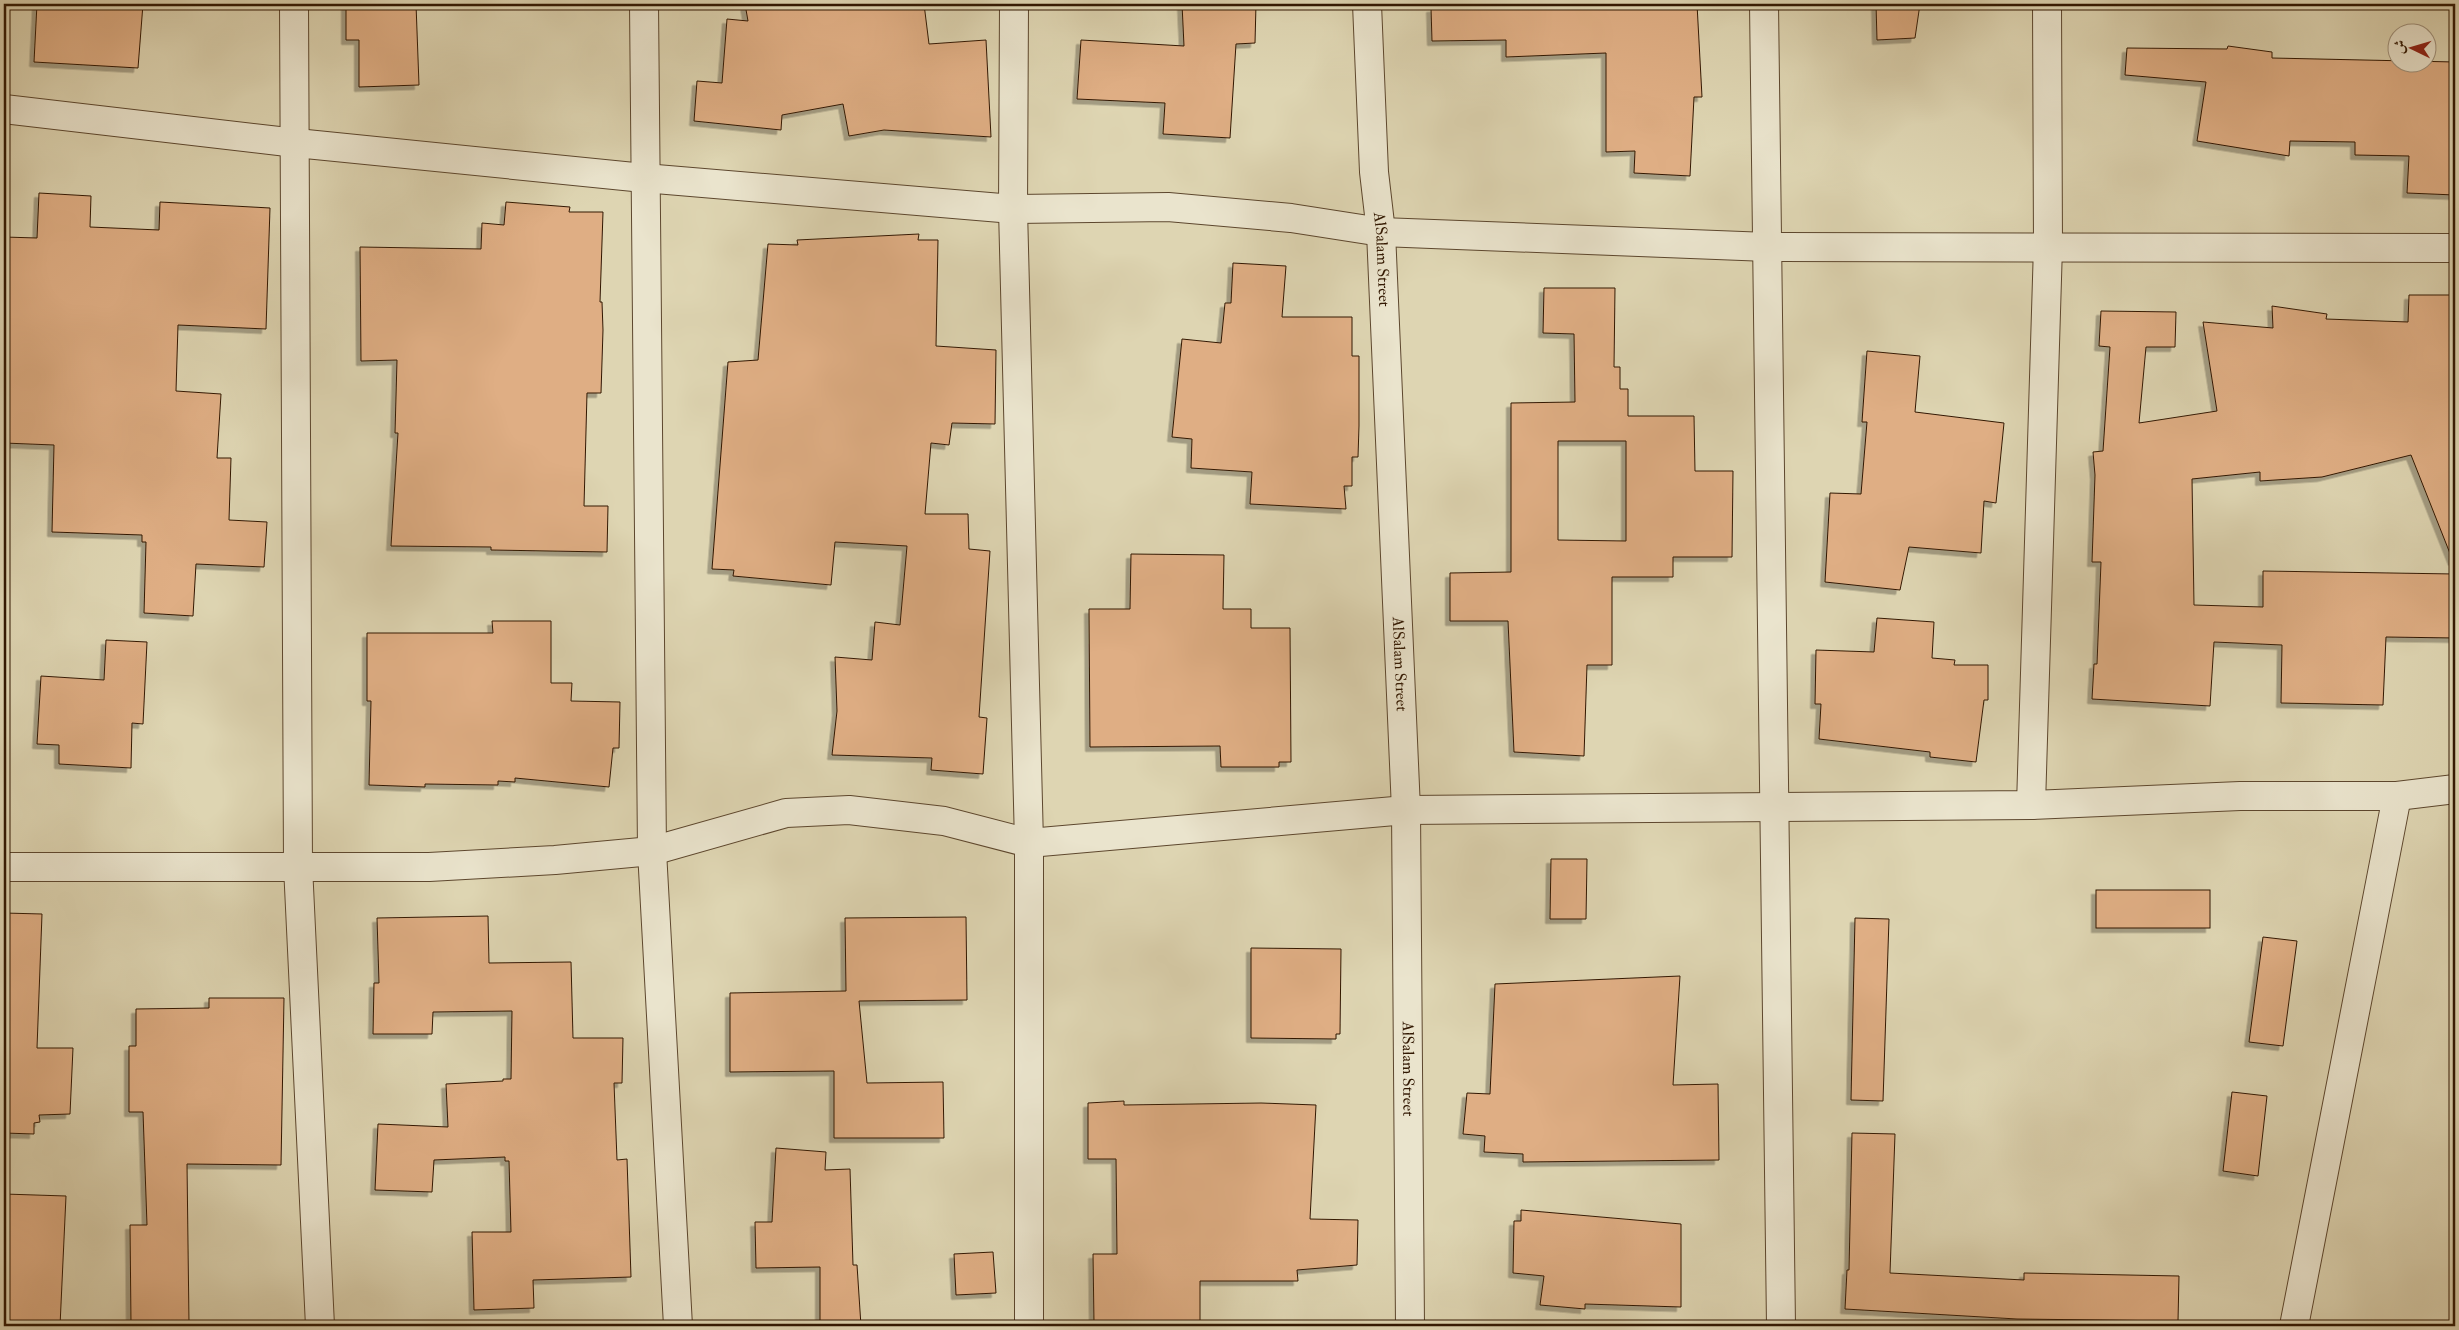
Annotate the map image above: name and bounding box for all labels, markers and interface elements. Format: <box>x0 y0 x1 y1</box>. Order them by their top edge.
north arrow <box>2386 22 2436 72</box>
text: ش <box>2390 39 2409 55</box>
street label: AlSalam Street <box>1369 210 1394 307</box>
street label: AlSalam Street <box>1388 615 1412 712</box>
street label: AlSalam Street <box>1398 1020 1418 1116</box>

